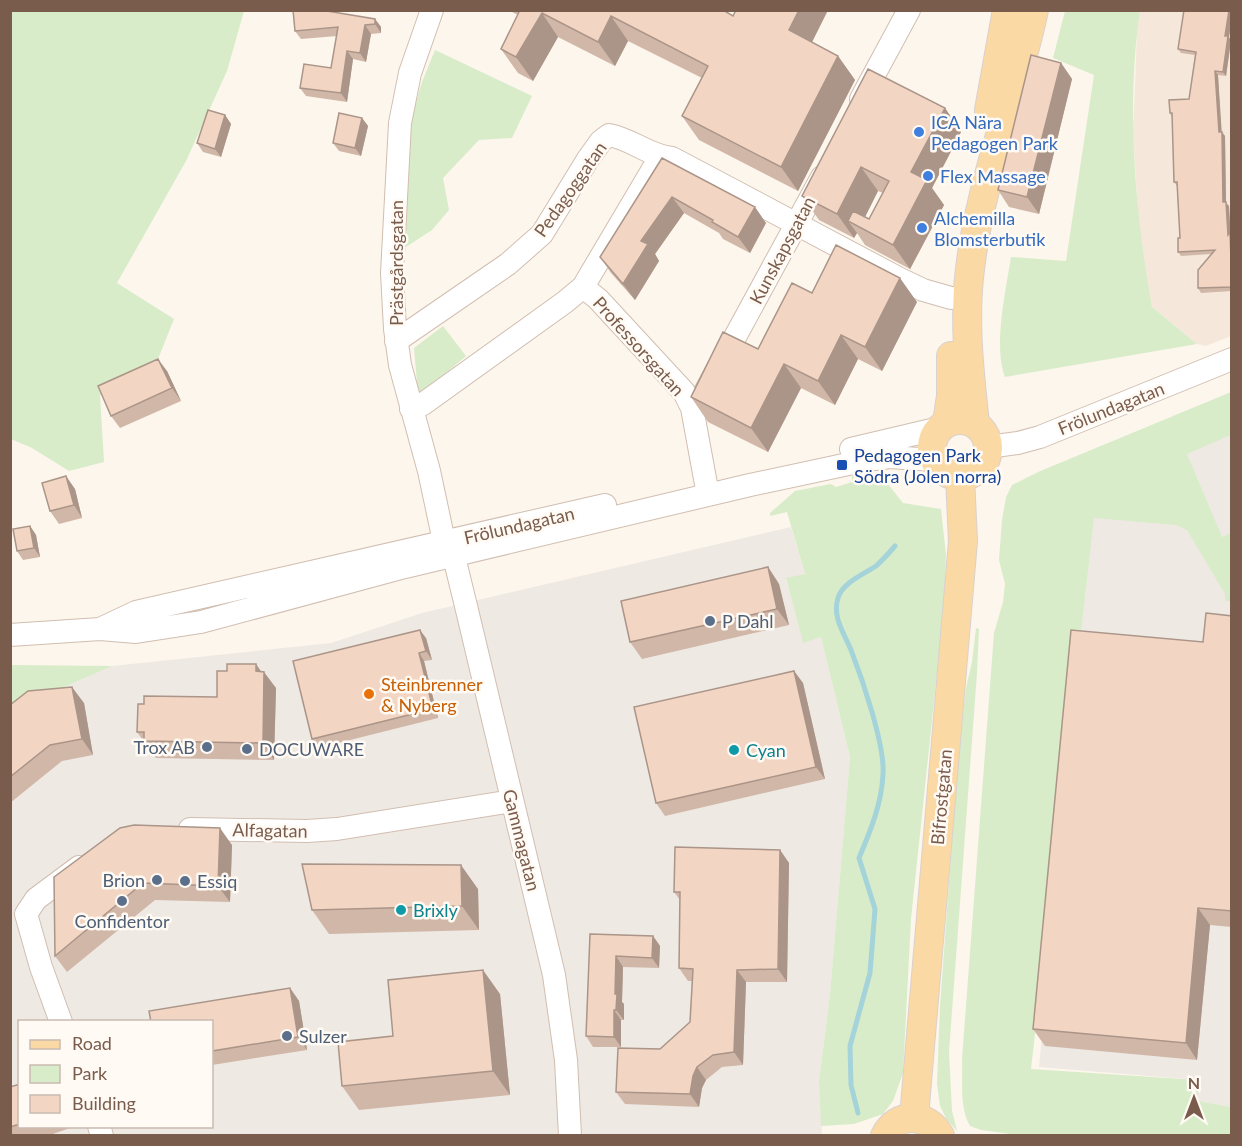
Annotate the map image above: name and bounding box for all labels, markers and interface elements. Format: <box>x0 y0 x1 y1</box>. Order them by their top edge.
place label: ICA Nära Pedagogen Park <box>931 111 1059 154</box>
marker: ICA Nära Pedagogen Park <box>912 125 926 139</box>
street label: Pedagoggatan <box>529 137 611 241</box>
place label: Flex Massage <box>940 165 1046 187</box>
marker: Flex Massage <box>921 169 935 183</box>
street label: Kunskapsgatan <box>744 192 820 308</box>
street label: Prästgårdsgatan <box>385 200 407 326</box>
place label: Alchemilla Blomsterbutik <box>934 207 1046 250</box>
marker: Alchemilla Blomsterbutik <box>915 221 929 235</box>
street label: Professorsgatan <box>589 292 689 400</box>
street label: Frölundagatan <box>1055 377 1167 439</box>
place label: Pedagogen Park Södra (Jolen norra) <box>854 444 1001 487</box>
marker: Pedagogen Park Södra (Jolen norra) <box>835 458 849 472</box>
street label: Frölundagatan <box>462 502 576 548</box>
place label: P Dahl <box>722 610 774 632</box>
marker: P Dahl <box>703 614 717 628</box>
place label: Steinbrenner & Nyberg <box>381 673 483 716</box>
marker: Steinbrenner & Nyberg <box>362 687 376 701</box>
place label: Trox AB <box>134 736 195 758</box>
place label: DOCUWARE <box>259 738 364 760</box>
place label: Cyan <box>746 739 786 761</box>
marker: Trox AB <box>200 740 214 754</box>
marker: DOCUWARE <box>240 742 254 756</box>
marker: Cyan <box>727 743 741 757</box>
street label: Bifrostgatan <box>926 748 956 846</box>
street label: Gammagatan <box>499 787 545 893</box>
street label: Alfagatan <box>232 818 308 842</box>
place label: Brion <box>102 869 145 891</box>
place label: Essiq <box>197 870 237 892</box>
marker: Brion <box>150 873 164 887</box>
marker: Essiq <box>178 874 192 888</box>
marker: Confidentor <box>115 894 129 908</box>
place label: Brixly <box>413 899 459 921</box>
marker: Brixly <box>394 903 408 917</box>
place label: Confidentor <box>75 910 170 932</box>
legend <box>18 1020 213 1128</box>
place label: Sulzer <box>299 1025 347 1047</box>
marker: Sulzer <box>280 1029 294 1043</box>
text: Road <box>72 1032 112 1054</box>
text: Park <box>72 1062 108 1084</box>
north arrow <box>1164 1068 1224 1128</box>
text: N <box>1188 1073 1200 1092</box>
text: Building <box>72 1092 136 1114</box>

